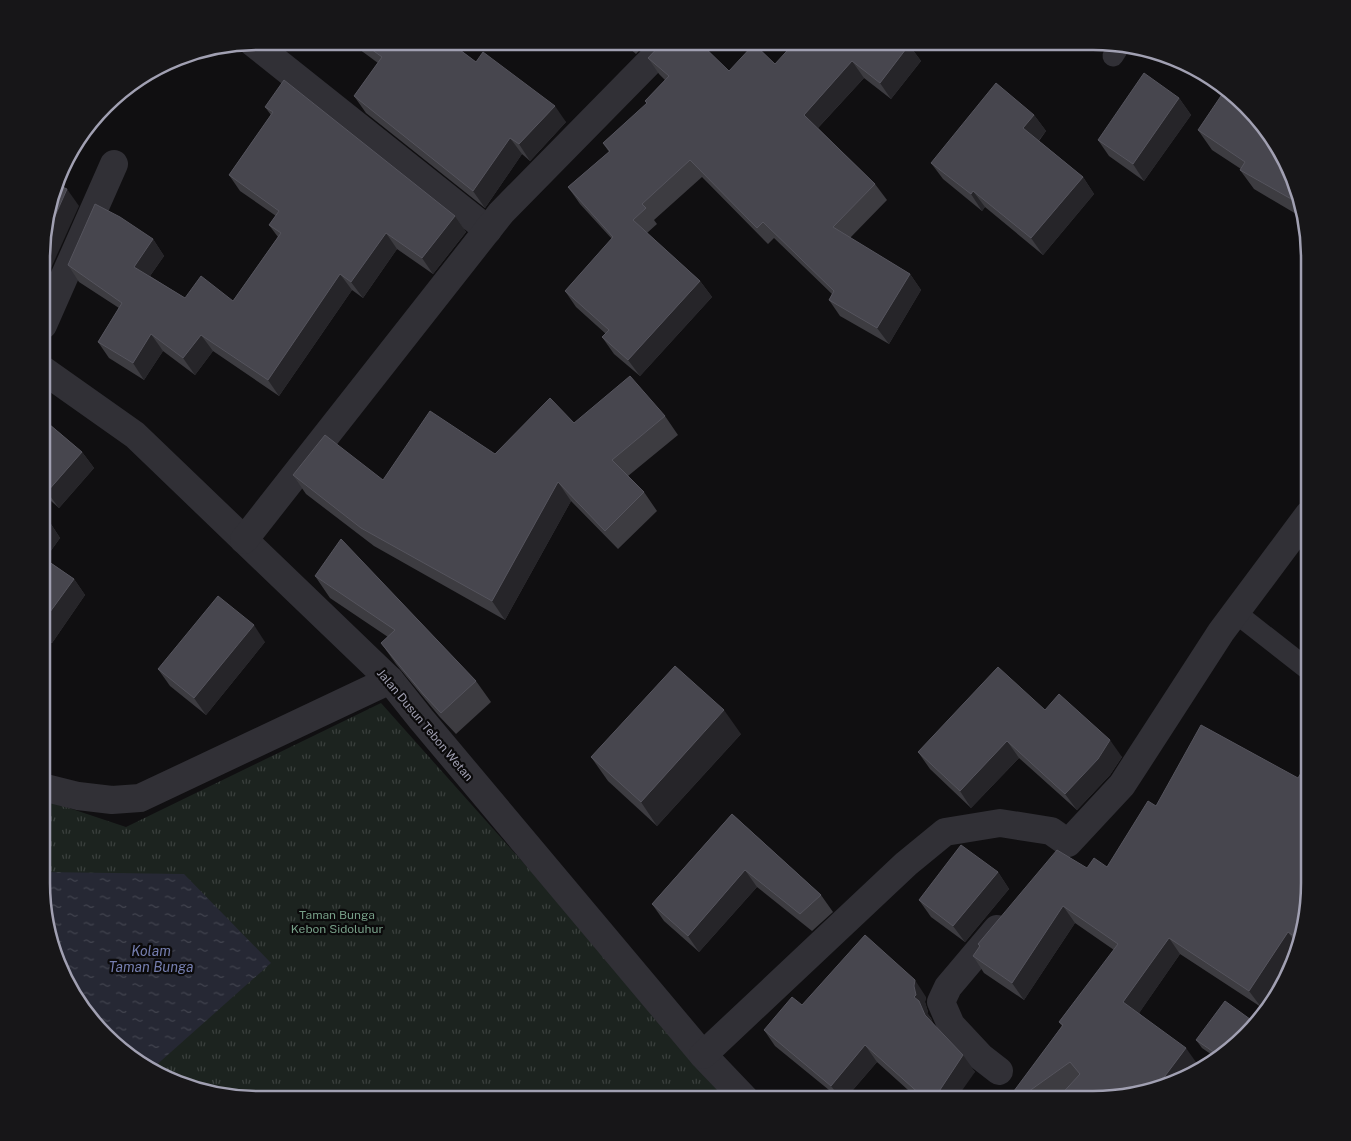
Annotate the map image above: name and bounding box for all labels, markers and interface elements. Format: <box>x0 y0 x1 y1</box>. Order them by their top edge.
street label: Jalan Dusun Tebon Wetan <box>374 666 476 784</box>
park label: Taman Bunga Kebon Sidoluhur <box>291 908 384 936</box>
water label: Kolam Taman Bunga <box>108 943 194 975</box>

